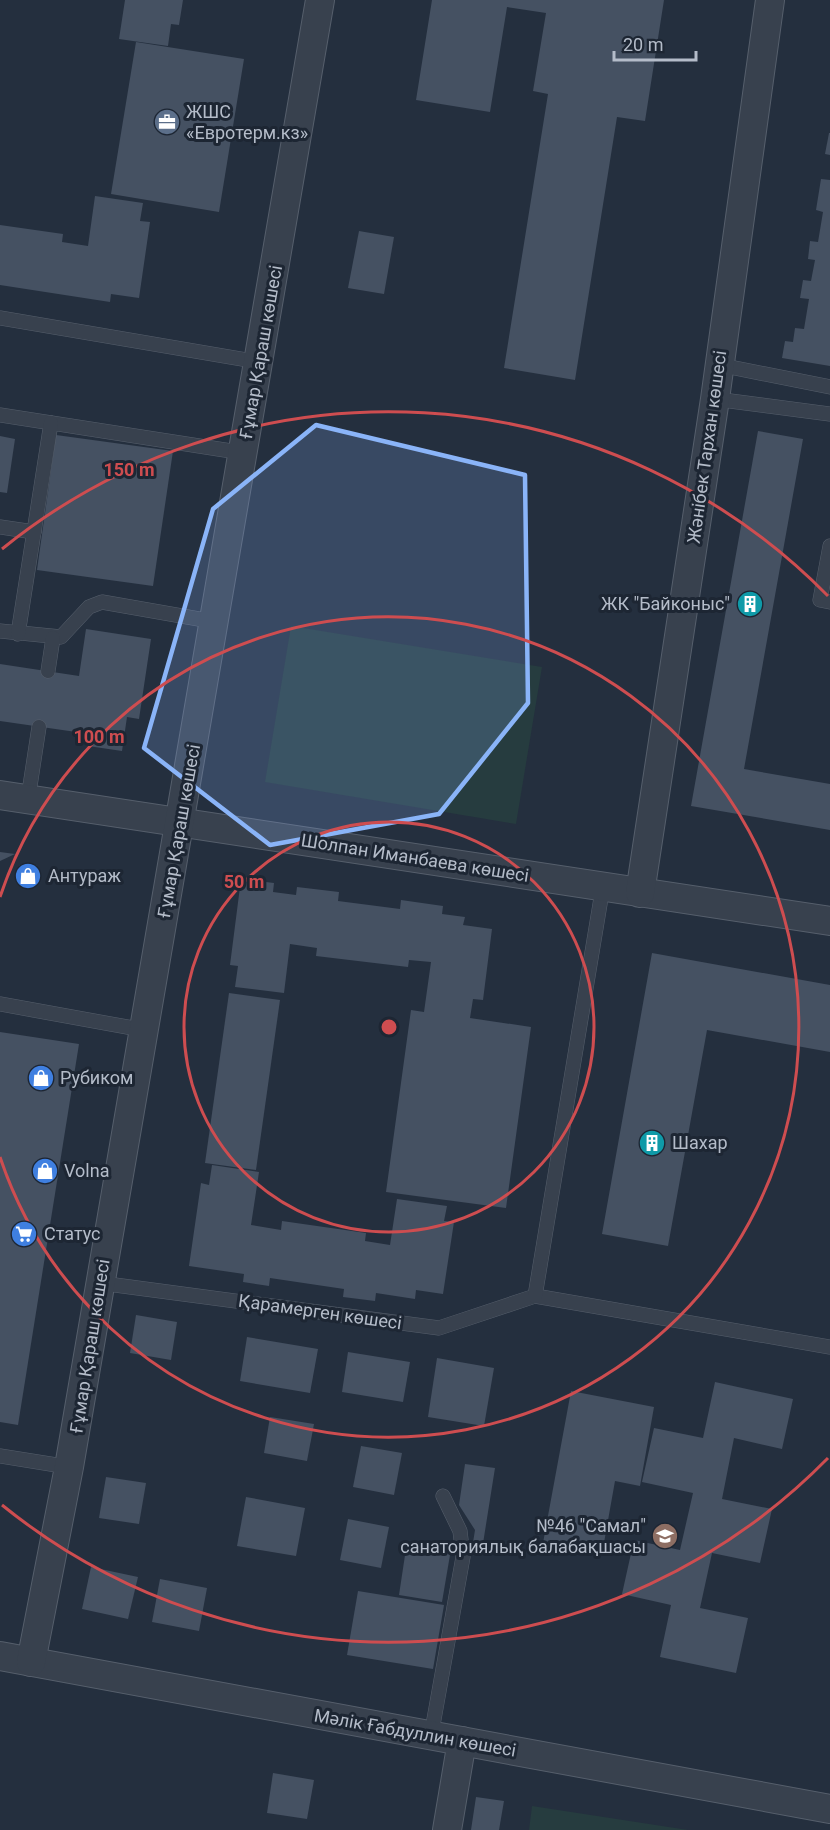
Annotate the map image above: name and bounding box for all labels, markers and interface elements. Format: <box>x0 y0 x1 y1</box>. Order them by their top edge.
scale bar <box>614 24 696 62</box>
text: 20 m <box>623 34 663 55</box>
place label: ЖШС «Евротерм.кз» <box>186 101 308 143</box>
office icon: ЖШС «Евротерм.кз» <box>152 107 182 137</box>
street label: Ғұмар Қараш көшесі <box>235 264 286 440</box>
street label: Жәнібек Тархан көшесі <box>683 349 730 545</box>
text: 150 m <box>103 459 155 480</box>
building icon: ЖК "Байконыс" <box>735 589 765 619</box>
place label: ЖК "Байконыс" <box>601 593 730 614</box>
text: 100 m <box>73 726 125 747</box>
street label: Ғұмар Қараш көшесі <box>153 743 204 919</box>
street label: Шолпан Иманбаева көшесі <box>300 829 531 886</box>
shop icon: Антураж <box>13 861 43 891</box>
place label: Антураж <box>48 865 121 886</box>
text: 50 m <box>224 871 264 892</box>
centre of rings <box>379 1017 399 1037</box>
shop icon: Рубиком <box>26 1063 56 1093</box>
place label: Рубиком <box>60 1067 133 1088</box>
building icon: Шахар <box>637 1128 667 1158</box>
place label: Шахар <box>672 1132 728 1153</box>
shop icon: Volna <box>30 1156 60 1186</box>
place label: Volna <box>64 1160 109 1181</box>
supermarket icon: Статус <box>9 1219 39 1249</box>
place label: Статус <box>44 1223 100 1244</box>
street label: Ғұмар Қараш көшесі <box>65 1257 114 1434</box>
street label: Қарамерген көшесі <box>237 1290 403 1333</box>
place label: №46 "Самал" санаториялық балабақшасы <box>400 1515 646 1557</box>
school or university icon: №46 "Самал" санаториялық балабақшасы <box>650 1521 680 1551</box>
street label: Мәлік Ғабдуллин көшесі <box>312 1704 518 1761</box>

